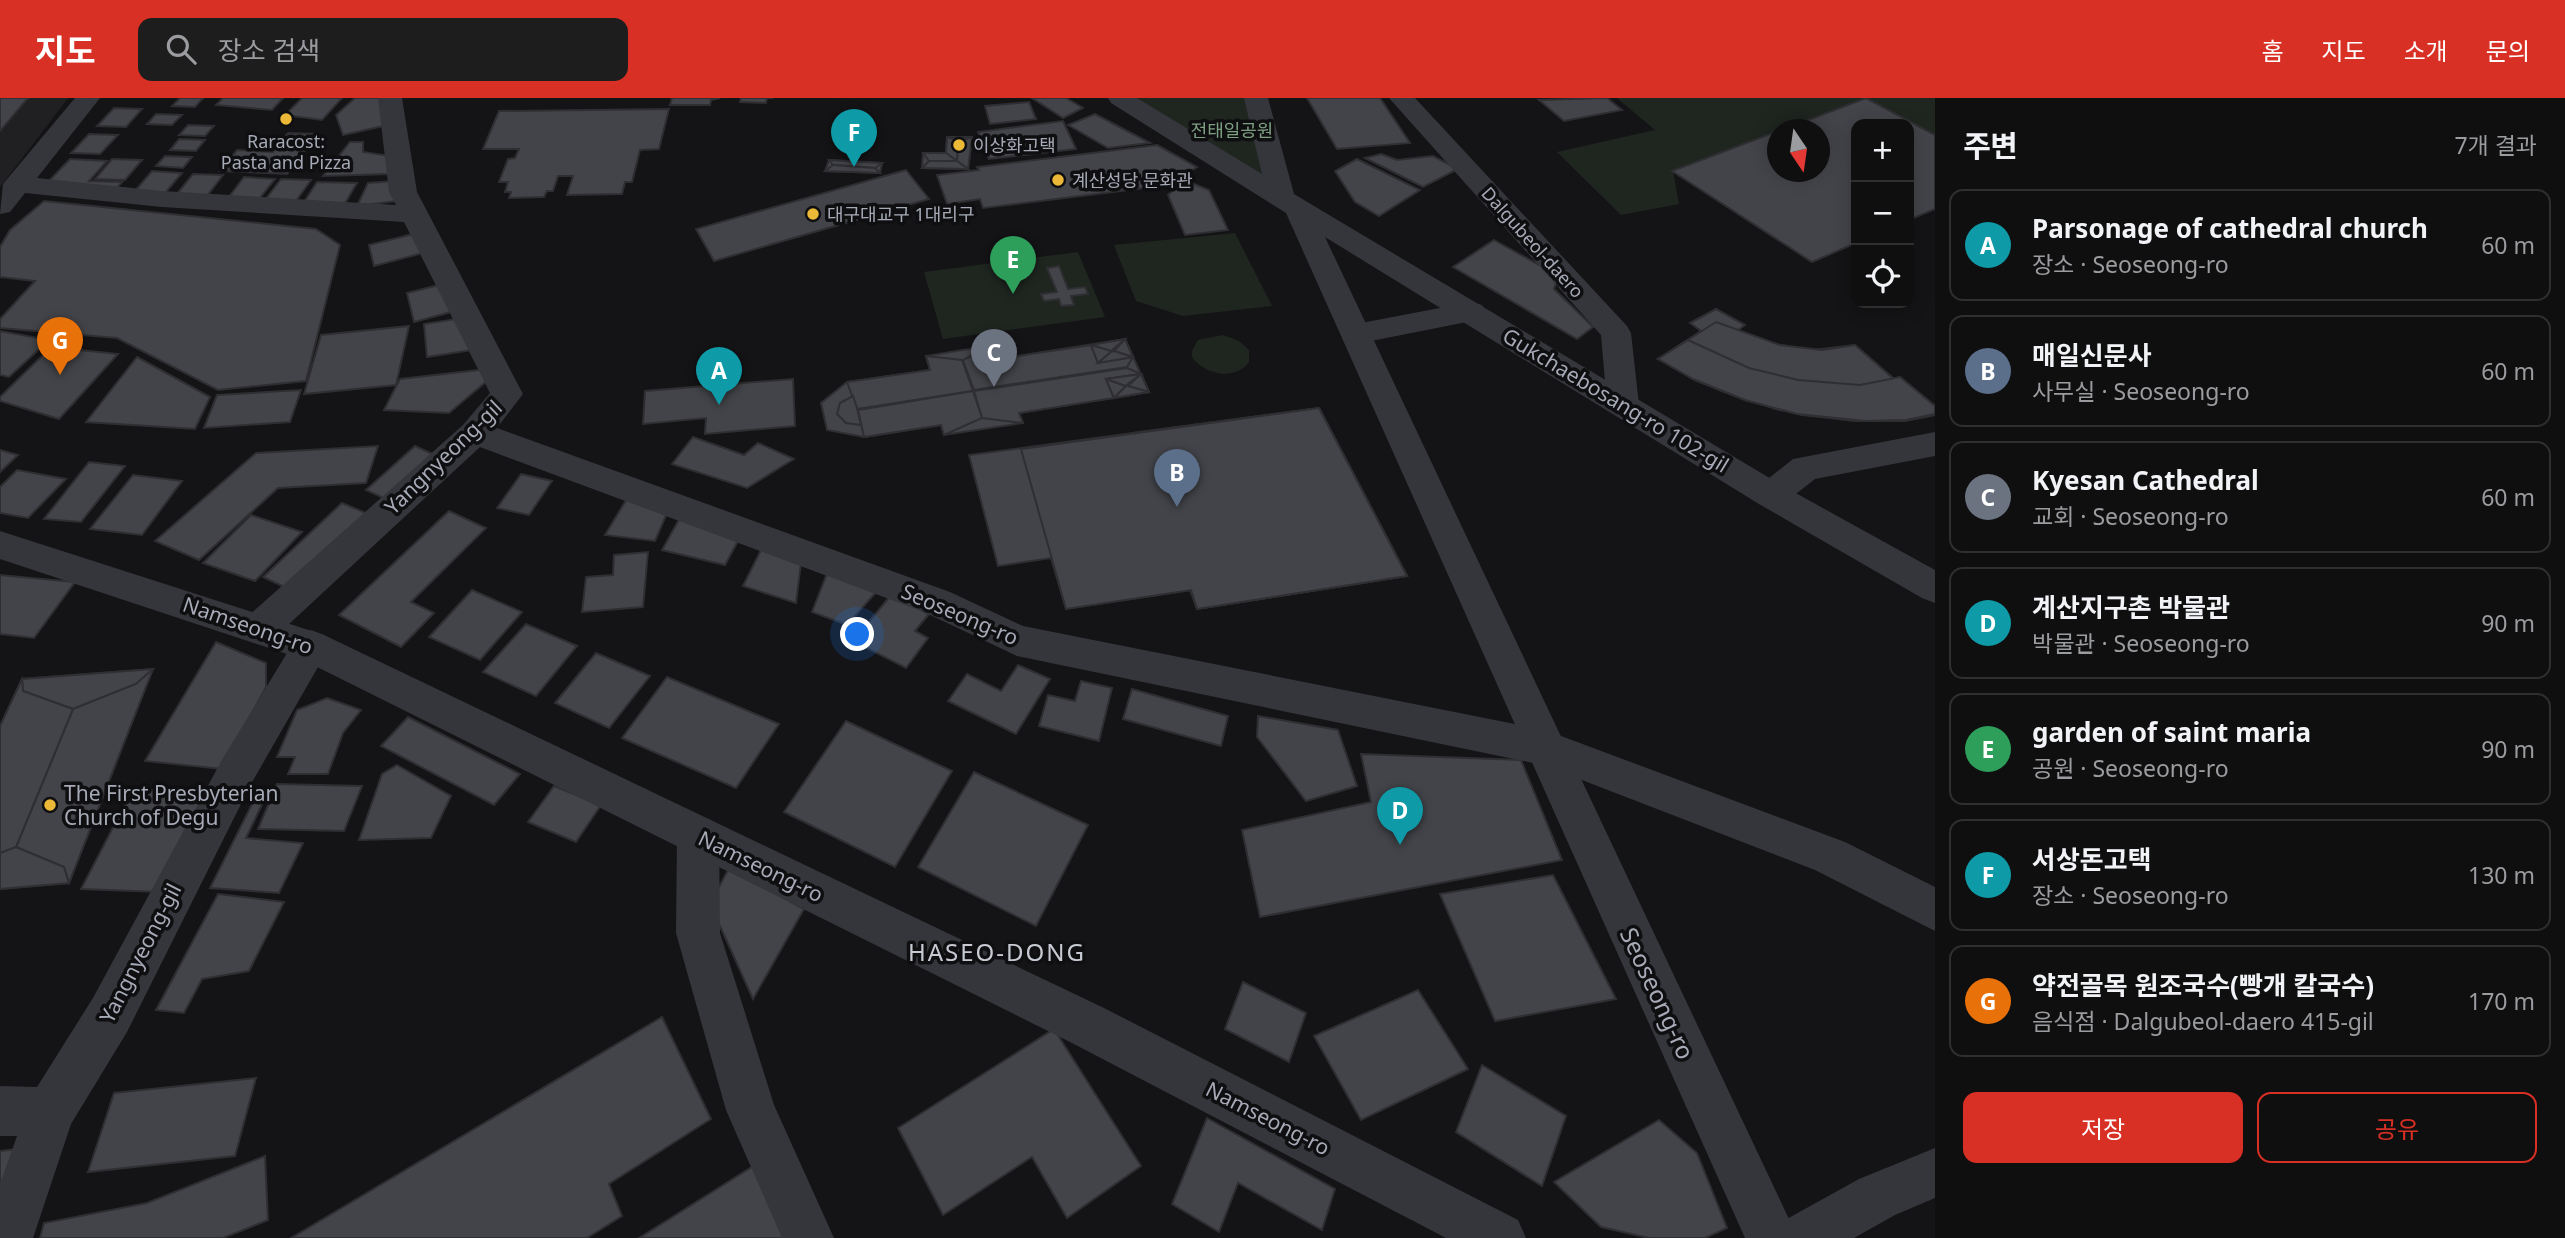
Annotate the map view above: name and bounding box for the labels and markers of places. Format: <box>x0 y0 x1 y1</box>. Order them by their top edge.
pin: F <box>831 109 877 167</box>
marker: Raracost: Pasta and Pizza <box>278 111 294 127</box>
place label: Raracost: Pasta and Pizza <box>221 129 351 174</box>
place label: 이상화고택 <box>973 133 1056 157</box>
marker: 이상화고택 <box>951 137 967 153</box>
place label: 계산성당 문화관 <box>1072 168 1193 192</box>
marker: 계산성당 문화관 <box>1050 172 1066 188</box>
place label: 대구대교구 1대리구 <box>827 202 974 226</box>
marker: 대구대교구 1대리구 <box>805 206 821 222</box>
pin: E <box>990 236 1036 294</box>
pin: G <box>37 317 83 375</box>
pin: C <box>971 329 1017 387</box>
pin: A <box>696 347 742 405</box>
pin: B <box>1154 449 1200 507</box>
place label: The First Presbyterian Church of Degu <box>64 779 278 831</box>
pin: D <box>1377 787 1423 845</box>
marker: The First Presbyterian Church of Degu <box>42 797 58 813</box>

